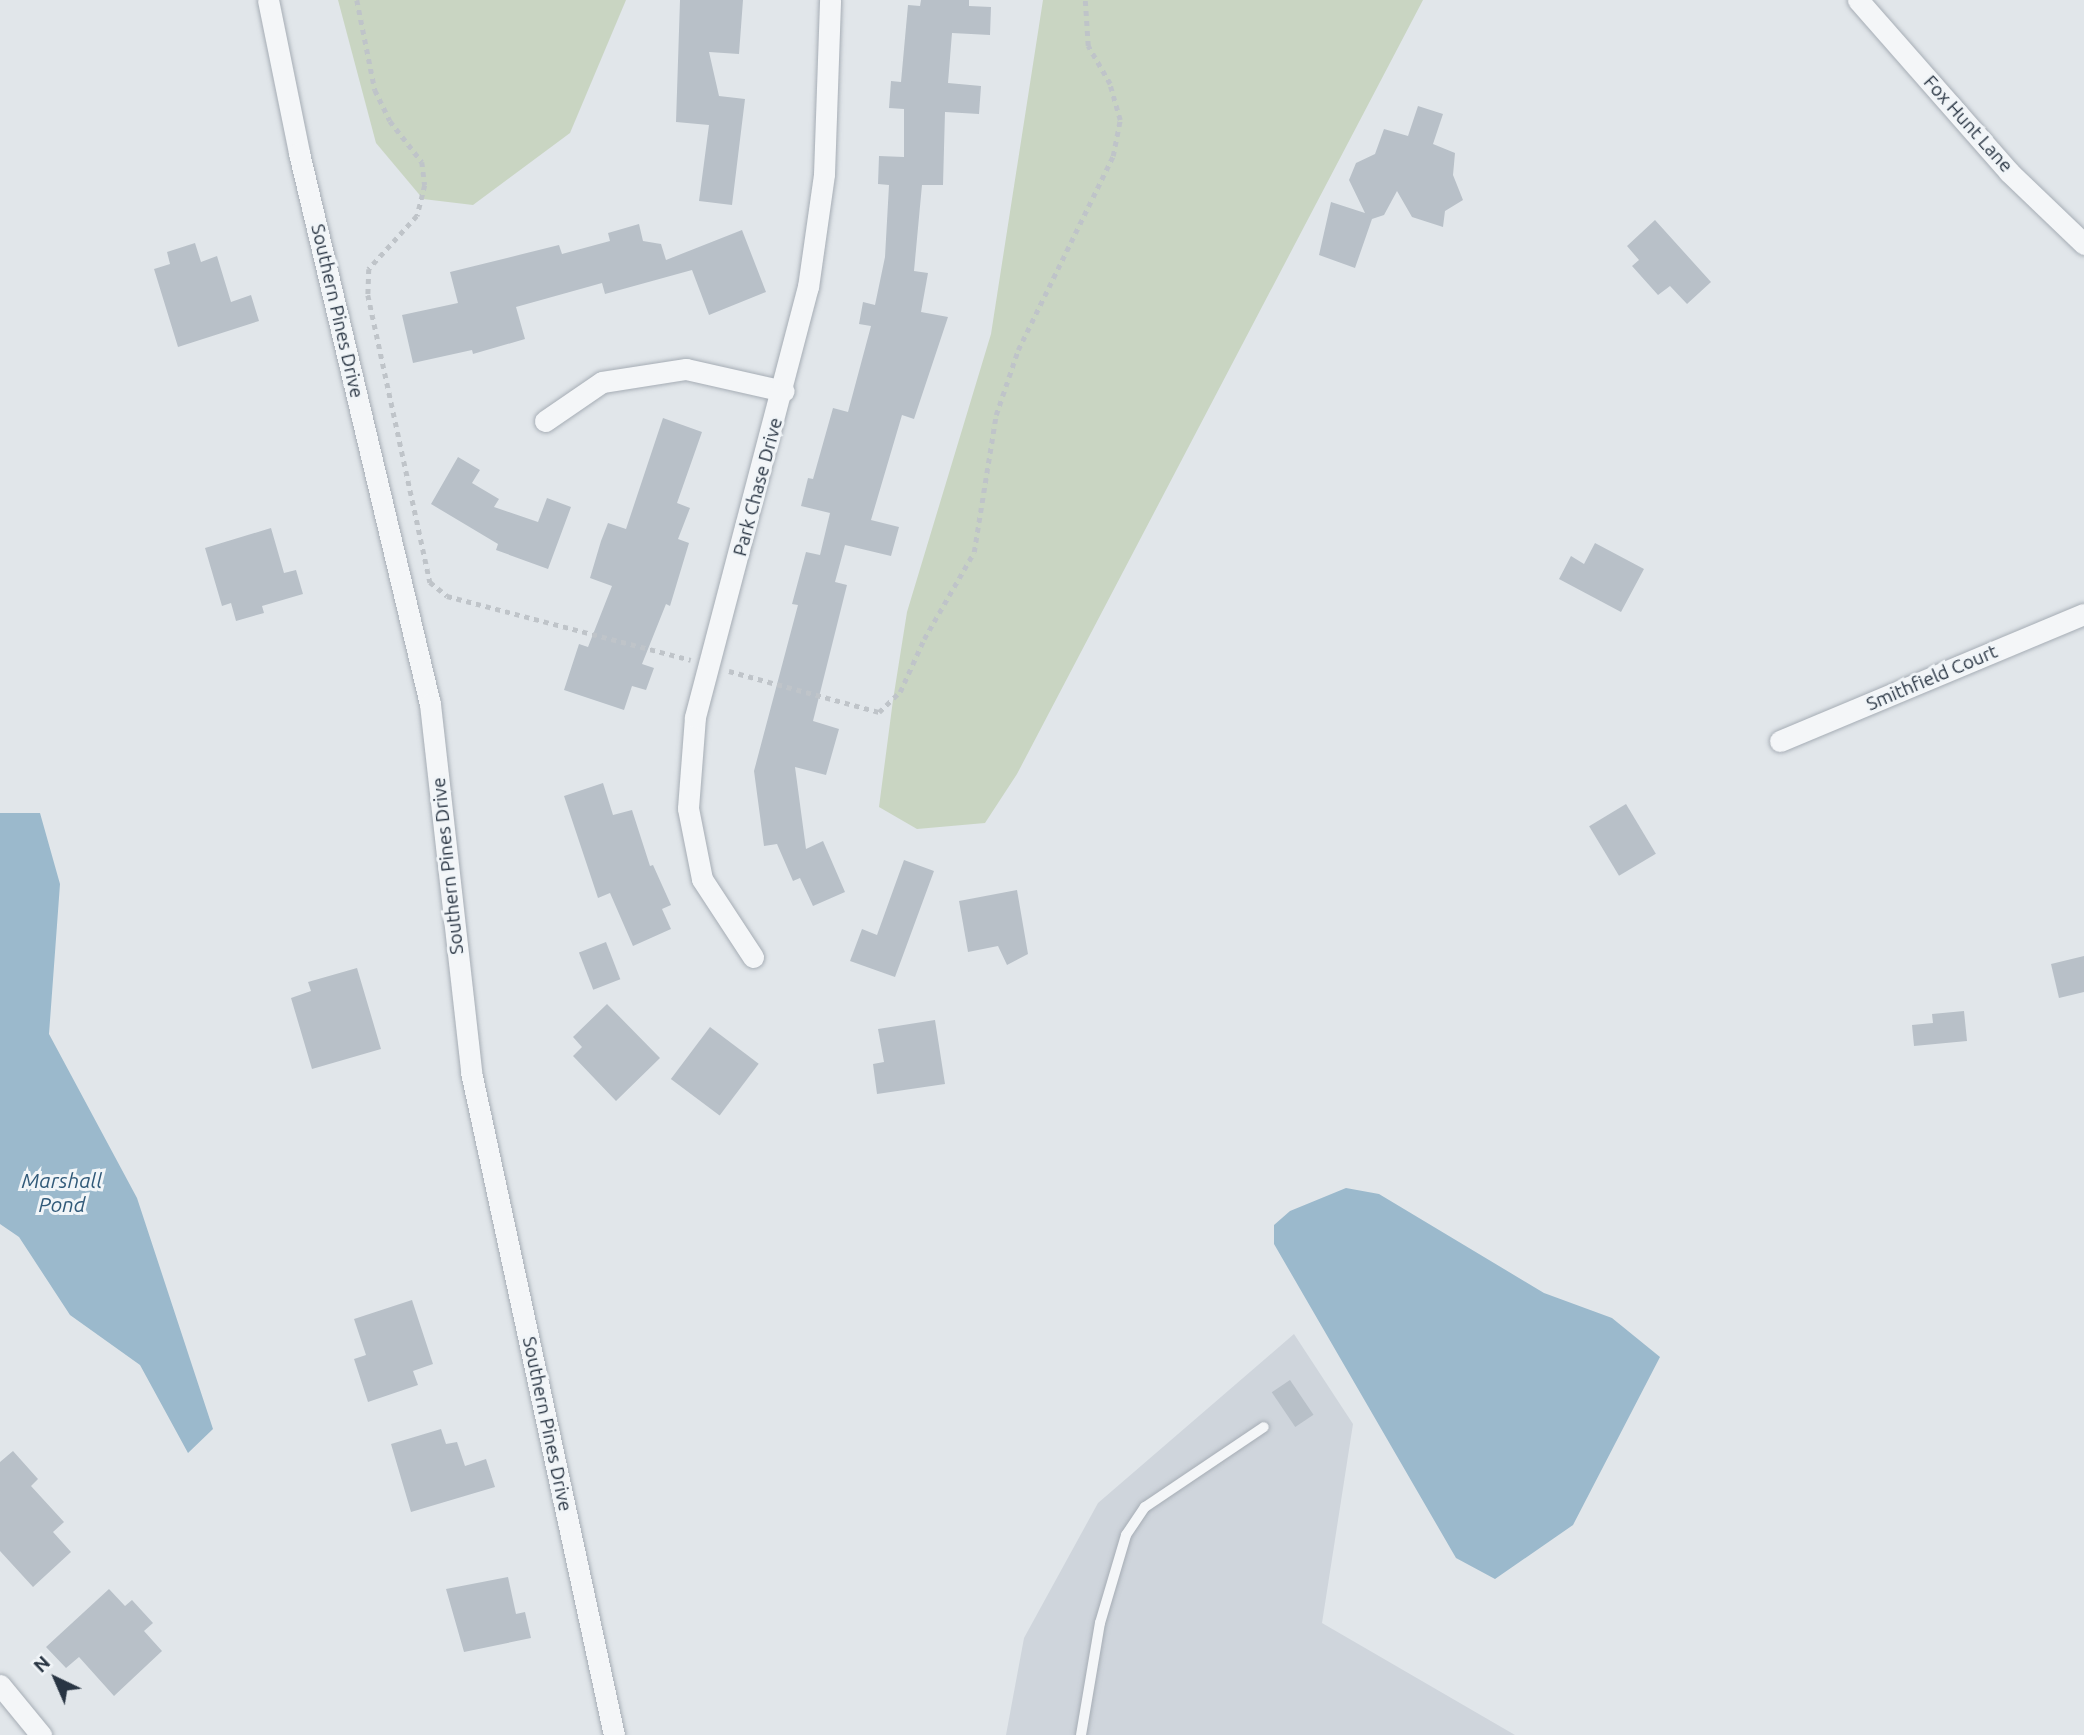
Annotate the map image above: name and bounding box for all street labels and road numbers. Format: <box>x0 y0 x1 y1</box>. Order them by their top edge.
street label: Fox Hunt Lane <box>1919 71 2017 177</box>
street label: Southern Pines Drive <box>306 222 368 400</box>
street label: Park Chase Drive <box>729 415 787 559</box>
street label: Smithfield Court <box>1863 640 2001 716</box>
street label: Southern Pines Drive <box>427 776 469 956</box>
street label: Southern Pines Drive <box>517 1335 577 1513</box>

